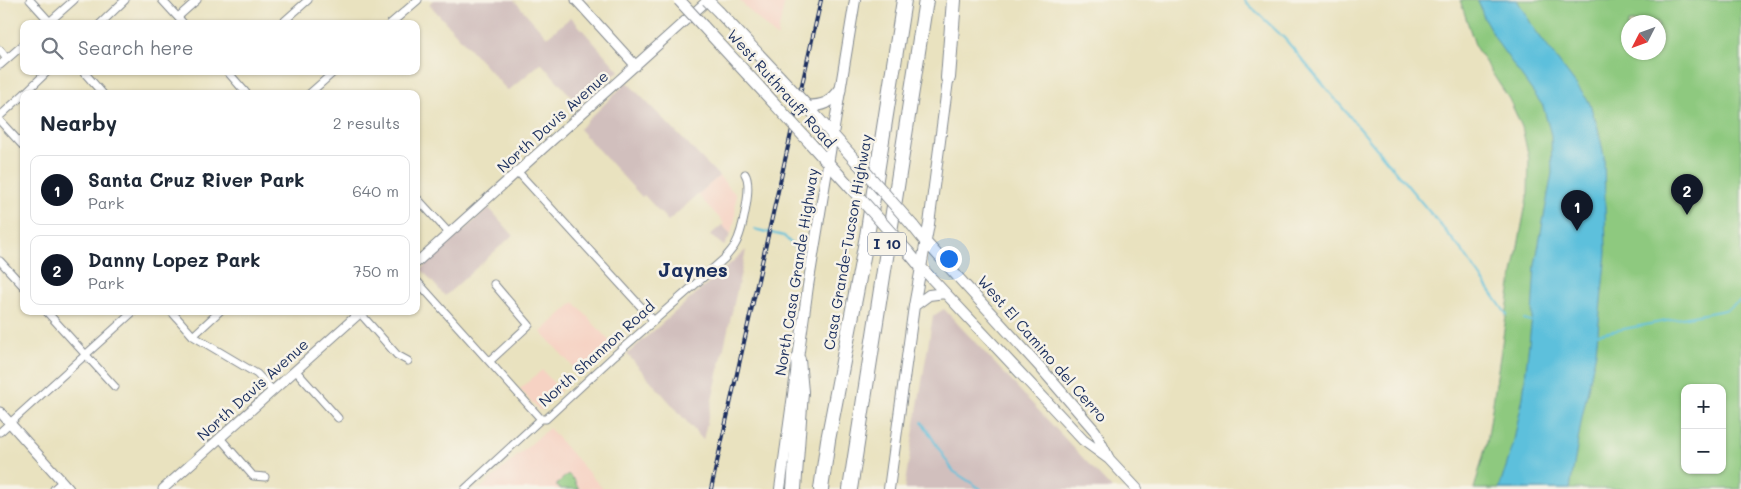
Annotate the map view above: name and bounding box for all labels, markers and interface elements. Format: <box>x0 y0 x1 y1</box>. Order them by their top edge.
north arrow <box>1621 15 1666 60</box>
search box <box>20 20 420 75</box>
street label: West Ruthrauff Road <box>723 25 840 152</box>
icon: search <box>38 34 66 62</box>
text: Search here <box>78 35 194 60</box>
street label: North Davis Avenue <box>492 66 612 177</box>
text: Nearby <box>40 109 117 136</box>
text: 2 results <box>333 112 400 133</box>
street label: Casa Grande-Tucson Highway <box>818 132 876 351</box>
street label: North Casa Grande Highway <box>770 166 822 377</box>
text: Santa Cruz River Park <box>88 167 305 192</box>
pin: 2 <box>1671 174 1703 215</box>
text: 1 <box>53 180 61 201</box>
text: 640 m <box>352 180 399 201</box>
pin: 1 <box>1561 190 1593 231</box>
text: Park <box>88 192 124 213</box>
road number: I 10 <box>868 232 906 255</box>
your location <box>936 246 962 272</box>
text: Danny Lopez Park <box>88 247 260 272</box>
district label: Jaynes <box>658 256 728 282</box>
text: 2 <box>53 260 61 281</box>
text: 750 m <box>353 260 399 281</box>
street label: West El Camino del Cerro <box>973 271 1112 426</box>
text: Park <box>88 272 124 293</box>
street label: North Shannon Road <box>534 296 659 411</box>
street label: North Davis Avenue <box>192 334 312 445</box>
map controls <box>1681 384 1726 474</box>
button: + <box>1681 384 1726 429</box>
button: − <box>1681 429 1726 474</box>

